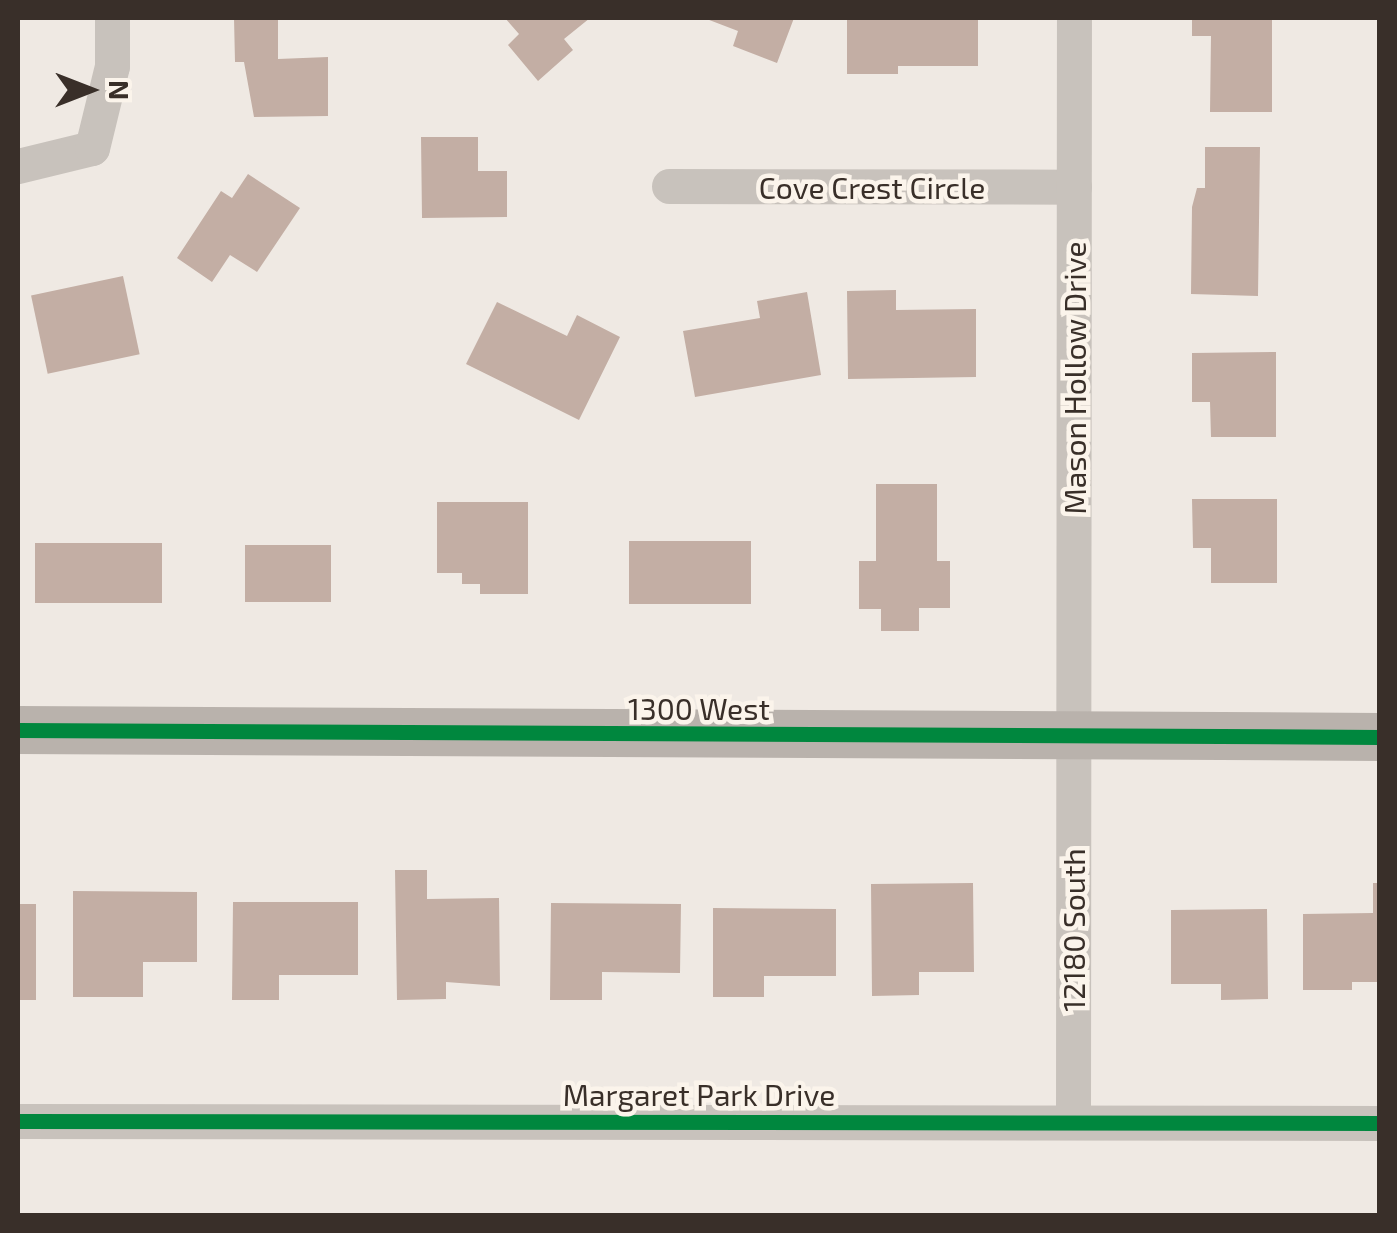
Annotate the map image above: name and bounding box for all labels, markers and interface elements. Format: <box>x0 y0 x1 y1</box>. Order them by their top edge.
north arrow <box>40 40 140 140</box>
text: N <box>103 80 137 100</box>
street label: Cove Crest Circle <box>759 169 985 205</box>
street label: Mason Hollow Drive <box>1056 241 1092 515</box>
street label: 1300 West <box>628 690 770 726</box>
street label: 12180 South <box>1055 848 1091 1012</box>
street label: Margaret Park Drive <box>563 1076 835 1112</box>

